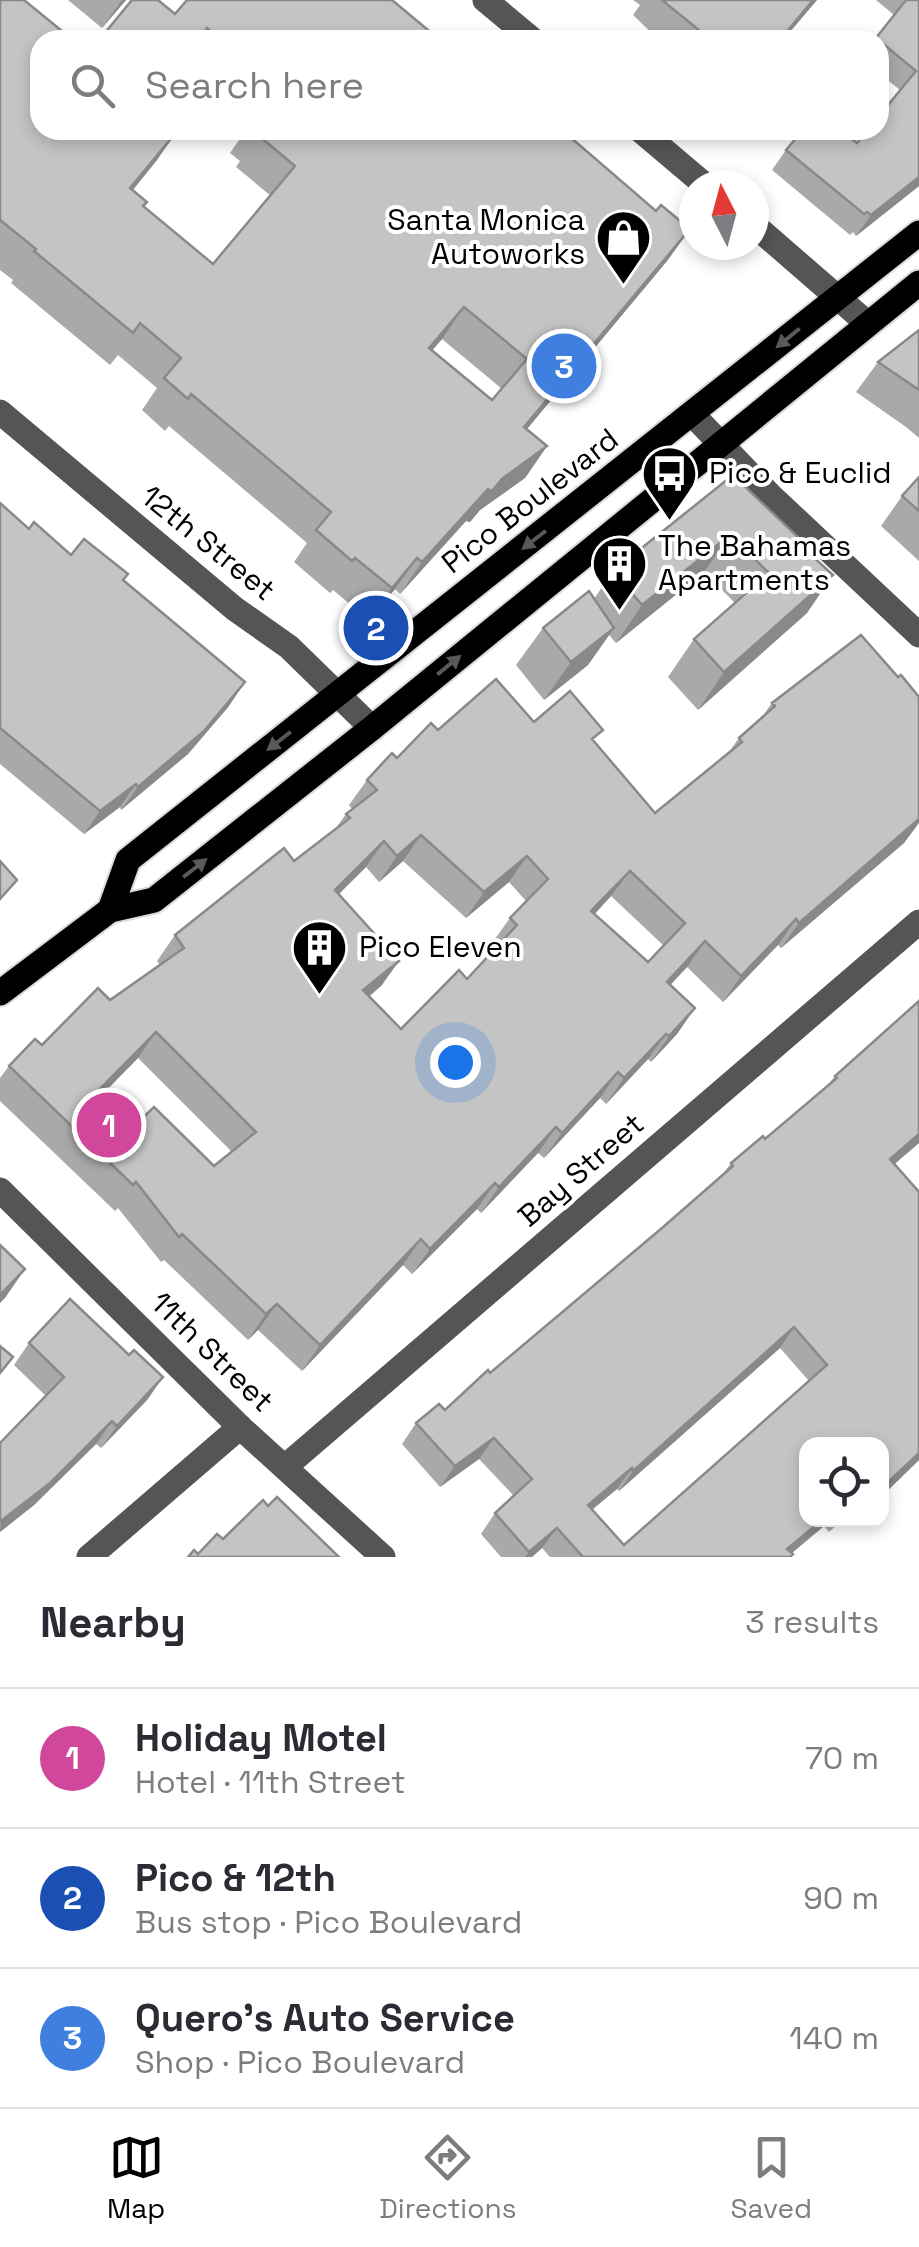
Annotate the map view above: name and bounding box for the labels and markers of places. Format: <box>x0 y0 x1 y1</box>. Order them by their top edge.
place label: Santa Monica Autoworks <box>387 200 585 273</box>
shop icon: Santa Monica Autoworks <box>594 207 654 286</box>
pin: 3 <box>532 328 596 404</box>
bus stop icon: Pico & Euclid <box>640 443 700 522</box>
place label: Pico & Euclid <box>709 453 892 492</box>
place label: The Bahamas Apartments <box>658 526 851 599</box>
building icon: The Bahamas Apartments <box>589 533 649 612</box>
pin: 2 <box>344 590 408 666</box>
building icon: Pico Eleven <box>290 917 350 996</box>
place label: Pico Eleven <box>359 927 522 966</box>
pin: 1 <box>76 1088 142 1162</box>

